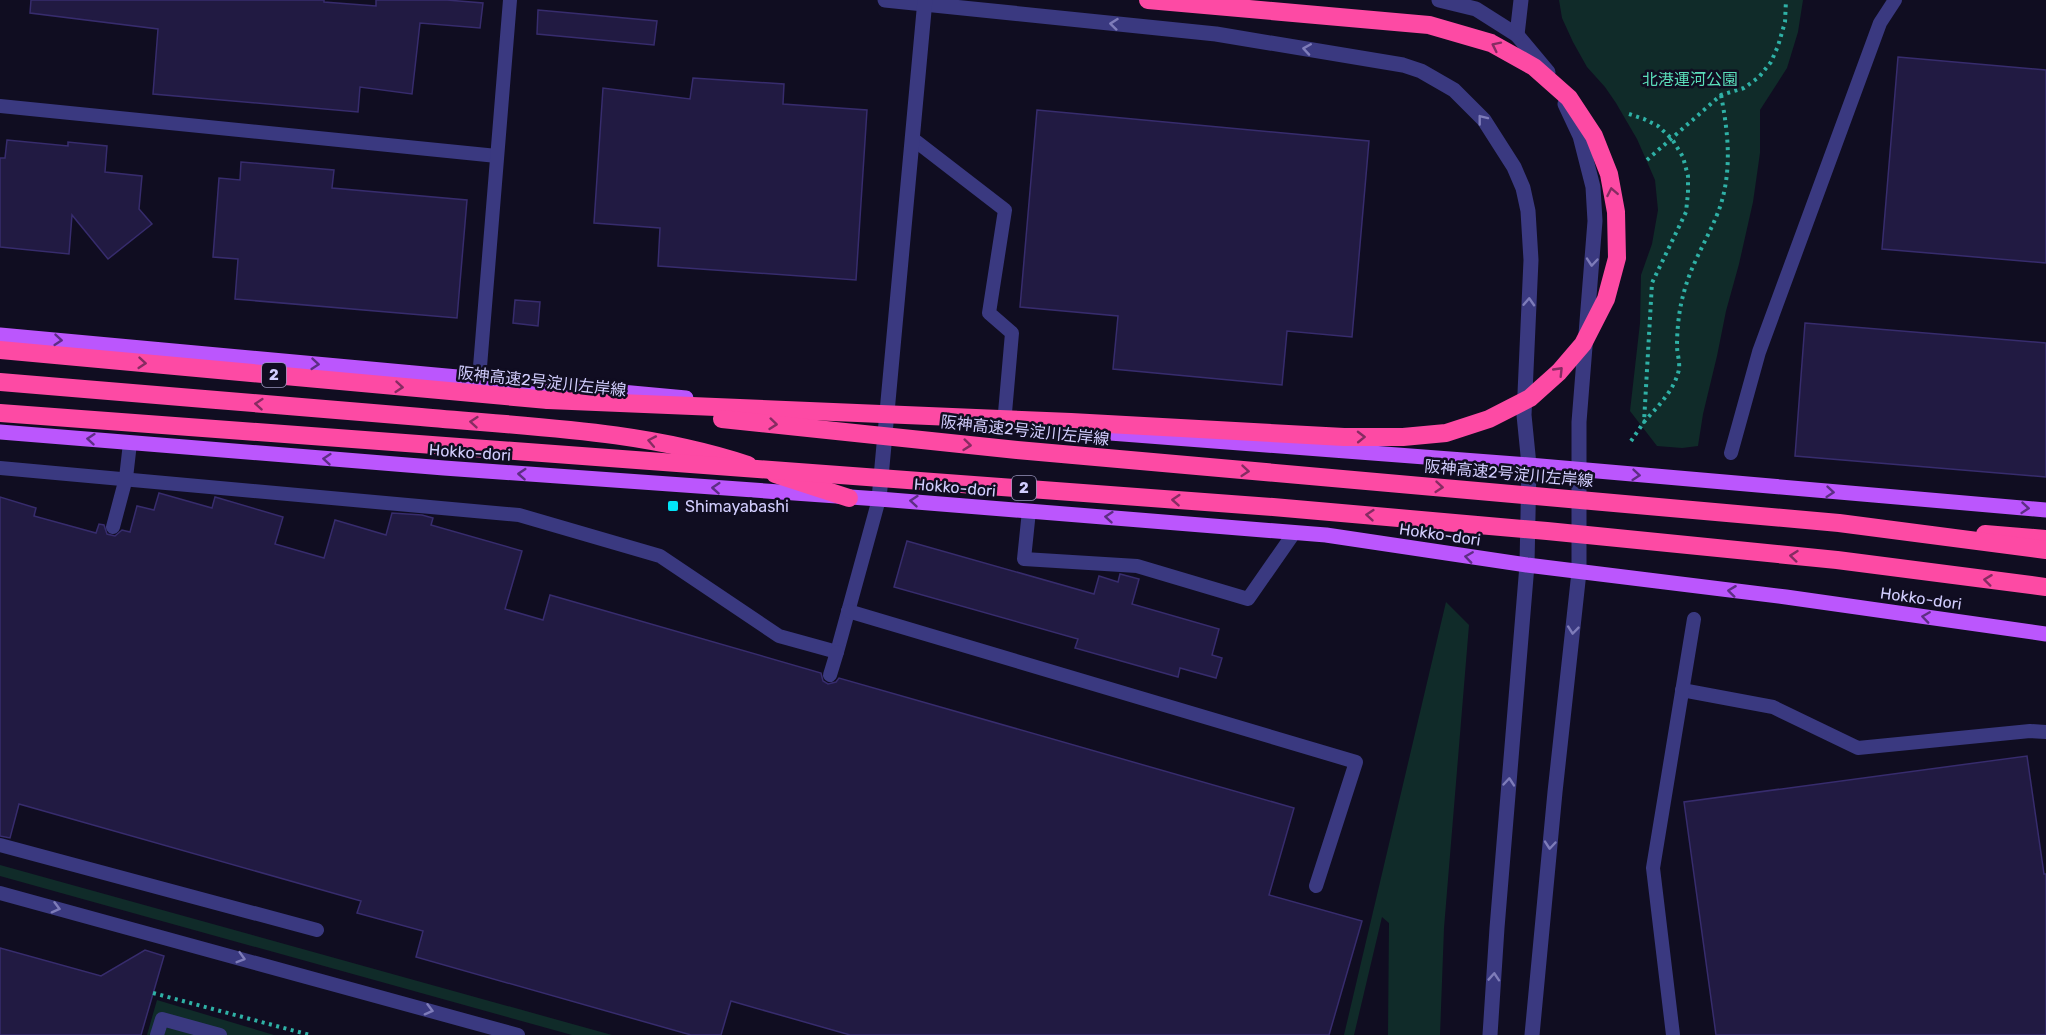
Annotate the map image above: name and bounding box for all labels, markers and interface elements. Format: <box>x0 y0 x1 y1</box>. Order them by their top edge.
one-way arrow <box>1110 18 1119 31</box>
one-way arrow <box>1492 42 1503 54</box>
one-way arrow <box>1303 44 1312 56</box>
park label: 北港運河公園 <box>1642 70 1738 89</box>
one-way arrow <box>1479 115 1490 126</box>
one-way arrow <box>1606 188 1619 198</box>
one-way arrow <box>1586 257 1599 266</box>
one-way arrow <box>1523 298 1536 307</box>
one-way arrow <box>54 333 63 346</box>
one-way arrow <box>137 356 146 369</box>
one-way arrow <box>311 357 320 370</box>
road number: 2 <box>262 363 286 387</box>
street label: 阪神高速2号淀川左岸線 <box>457 363 627 400</box>
one-way arrow <box>1552 368 1563 379</box>
one-way arrow <box>394 380 403 393</box>
one-way arrow <box>255 397 264 410</box>
street label: 阪神高速2号淀川左岸線 <box>940 412 1110 449</box>
one-way arrow <box>470 416 479 429</box>
one-way arrow <box>768 417 777 430</box>
one-way arrow <box>1357 431 1366 443</box>
one-way arrow <box>87 433 96 446</box>
one-way arrow <box>647 435 657 448</box>
one-way arrow <box>962 438 971 450</box>
street label: Hokko-dori <box>428 440 512 465</box>
one-way arrow <box>323 453 332 466</box>
street label: 阪神高速2号淀川左岸線 <box>1424 457 1594 490</box>
one-way arrow <box>1240 464 1249 477</box>
one-way arrow <box>517 468 526 481</box>
one-way arrow <box>1632 468 1641 481</box>
street label: Hokko-dori <box>913 474 997 501</box>
road number: 2 <box>1012 476 1036 500</box>
one-way arrow <box>1434 480 1443 493</box>
one-way arrow <box>712 482 721 495</box>
one-way arrow <box>1826 485 1835 498</box>
one-way arrow <box>1171 493 1180 506</box>
one-way arrow <box>910 495 919 508</box>
place label: Shimayabashi <box>685 497 789 516</box>
marker: Shimayabashi <box>666 499 680 513</box>
one-way arrow <box>2020 501 2029 514</box>
one-way arrow <box>1366 509 1375 522</box>
one-way arrow <box>1104 511 1113 524</box>
street label: Hokko-dori <box>1398 519 1482 550</box>
one-way arrow <box>1790 550 1799 563</box>
one-way arrow <box>1465 551 1474 563</box>
one-way arrow <box>1983 574 1993 586</box>
street label: Hokko-dori <box>1879 583 1963 614</box>
one-way arrow <box>1728 585 1737 597</box>
one-way arrow <box>1921 612 1930 624</box>
one-way arrow <box>1567 625 1579 634</box>
one-way arrow <box>1502 778 1515 787</box>
one-way arrow <box>1544 840 1557 849</box>
one-way arrow <box>51 900 61 913</box>
one-way arrow <box>235 951 246 963</box>
one-way arrow <box>1487 972 1500 981</box>
one-way arrow <box>424 1003 434 1016</box>

